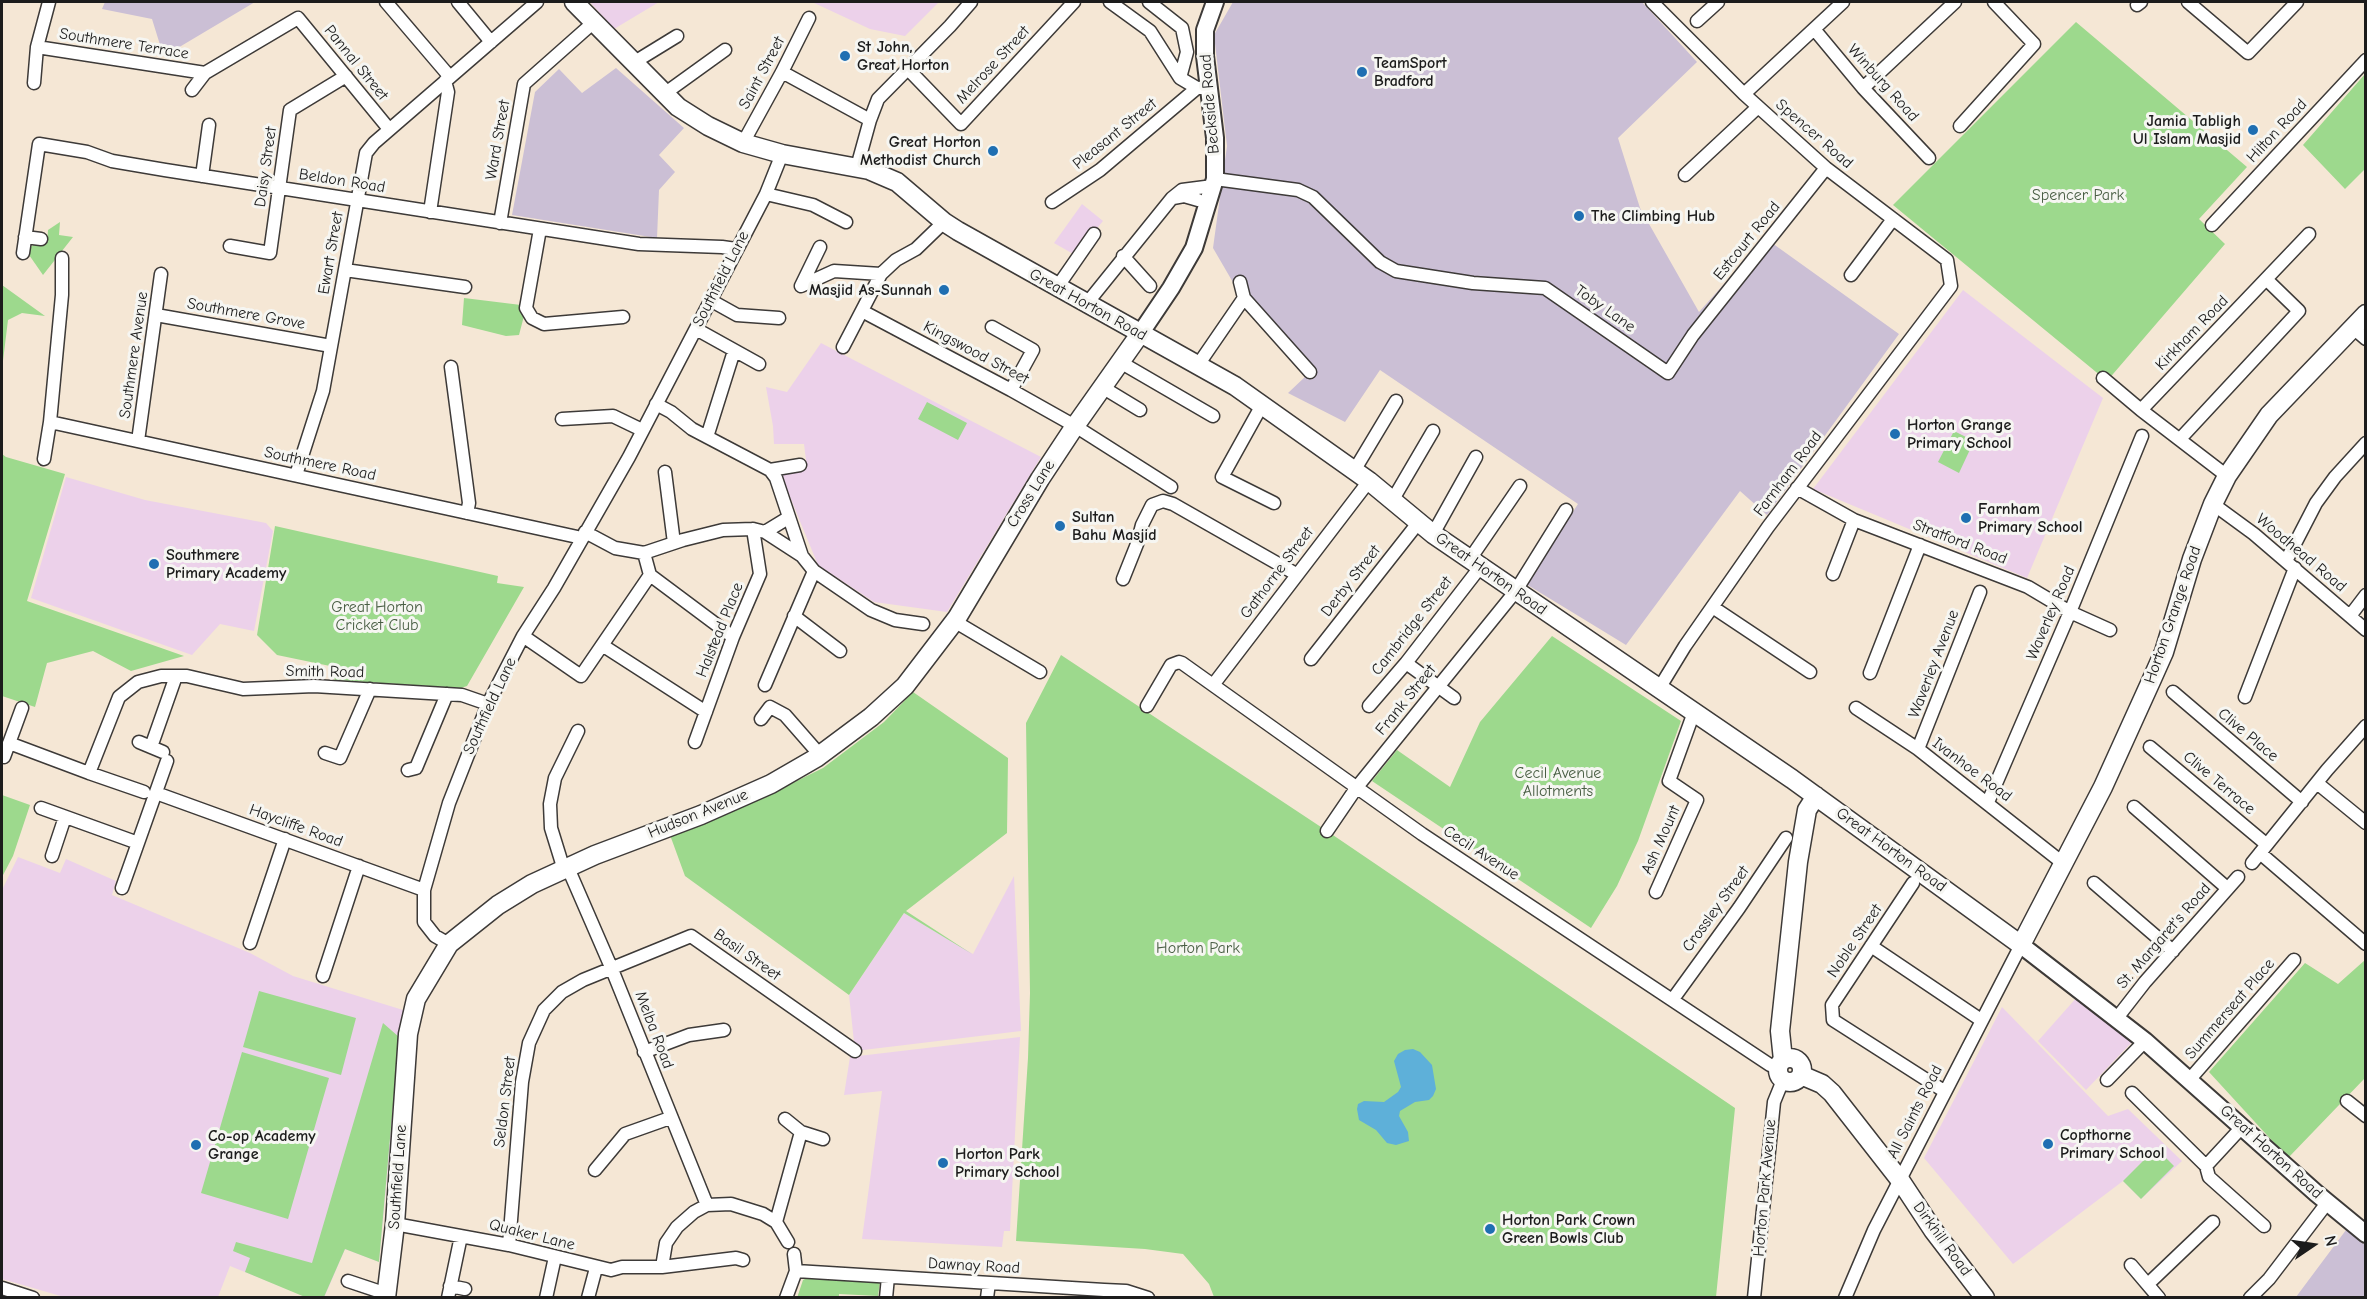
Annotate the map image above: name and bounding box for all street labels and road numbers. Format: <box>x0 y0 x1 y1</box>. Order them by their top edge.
street label: Pannal Street <box>320 21 392 105</box>
street label: Melrose Street <box>952 22 1034 108</box>
street label: Southmere Terrace <box>58 24 190 64</box>
street label: Saint Street <box>735 33 789 113</box>
street label: Winburg Road <box>1843 40 1923 126</box>
street label: Beckside Road <box>1196 53 1224 155</box>
street label: Pleasant Street <box>1069 94 1161 174</box>
street label: Spencer Road <box>1771 95 1857 173</box>
street label: Hilton Road <box>2243 95 2311 167</box>
street label: Ward Street <box>482 99 514 181</box>
street label: Daisy Street <box>251 125 281 209</box>
street label: Beldon Road <box>297 165 387 197</box>
street label: Estcourt Road <box>1709 198 1785 284</box>
street label: Ewart Street <box>314 210 348 296</box>
street label: Southfield Lane <box>689 228 753 330</box>
street label: Great Horton Road <box>1026 265 1150 345</box>
street label: Toby Lane <box>1571 281 1639 337</box>
street label: Southmere Avenue <box>116 290 152 420</box>
street label: Kirkham Road <box>2152 292 2232 374</box>
street label: Southmere Grove <box>185 294 307 334</box>
street label: Kingswood Street <box>920 317 1032 389</box>
street label: Farnham Road <box>1750 428 1826 520</box>
street label: Southmere Road <box>262 443 378 485</box>
street label: Cross Lane <box>1003 457 1059 531</box>
street label: Woodhead Road <box>2252 510 2350 596</box>
street label: Stratford Road <box>1910 515 2010 569</box>
street label: Gathorne Street <box>1236 523 1318 623</box>
street label: Great Horton Road <box>1432 528 1550 620</box>
street label: Derby Street <box>1317 541 1385 621</box>
street label: Horton Grange Road <box>2140 544 2206 686</box>
street label: Waverley Road <box>2023 563 2079 663</box>
street label: Cambridge Street <box>1367 573 1457 679</box>
street label: Halstead Place <box>692 580 748 680</box>
street label: Waverley Avenue <box>1905 607 1963 721</box>
street label: Southfield Lane <box>459 654 521 758</box>
street label: Frank Street <box>1372 661 1440 739</box>
street label: Smith Road <box>285 662 365 682</box>
street label: Clive Place <box>2214 704 2282 766</box>
street label: Ivanhoe Road <box>1928 734 2016 806</box>
street label: Clive Terrace <box>2179 747 2259 819</box>
street label: Hudson Avenue <box>645 785 751 843</box>
street label: Haycliffe Road <box>247 800 345 852</box>
street label: Ash Mount <box>1637 803 1685 877</box>
street label: Great Horton Road <box>1832 804 1950 896</box>
street label: Cecil Avenue <box>1439 821 1523 885</box>
street label: Crossley Street <box>1678 862 1754 956</box>
street label: St. Margaret's Road <box>2113 879 2215 993</box>
street label: Noble Street <box>1823 901 1887 981</box>
street label: Basil Street <box>710 925 784 985</box>
street label: Summerseat Place <box>2181 955 2279 1063</box>
street label: Melba Road <box>630 988 678 1072</box>
street label: Seldon Street <box>490 1055 520 1149</box>
street label: All Saints Road <box>1883 1062 1947 1162</box>
street label: Great Horton Road <box>2216 1101 2326 1203</box>
street label: Horton Park Avenue <box>1749 1118 1781 1258</box>
street label: Southfield Lane <box>385 1124 411 1230</box>
street label: Dirkhill Road <box>1909 1198 1975 1280</box>
street label: Quaker Lane <box>487 1215 577 1255</box>
street label: Dawnay Road <box>928 1254 1020 1278</box>

